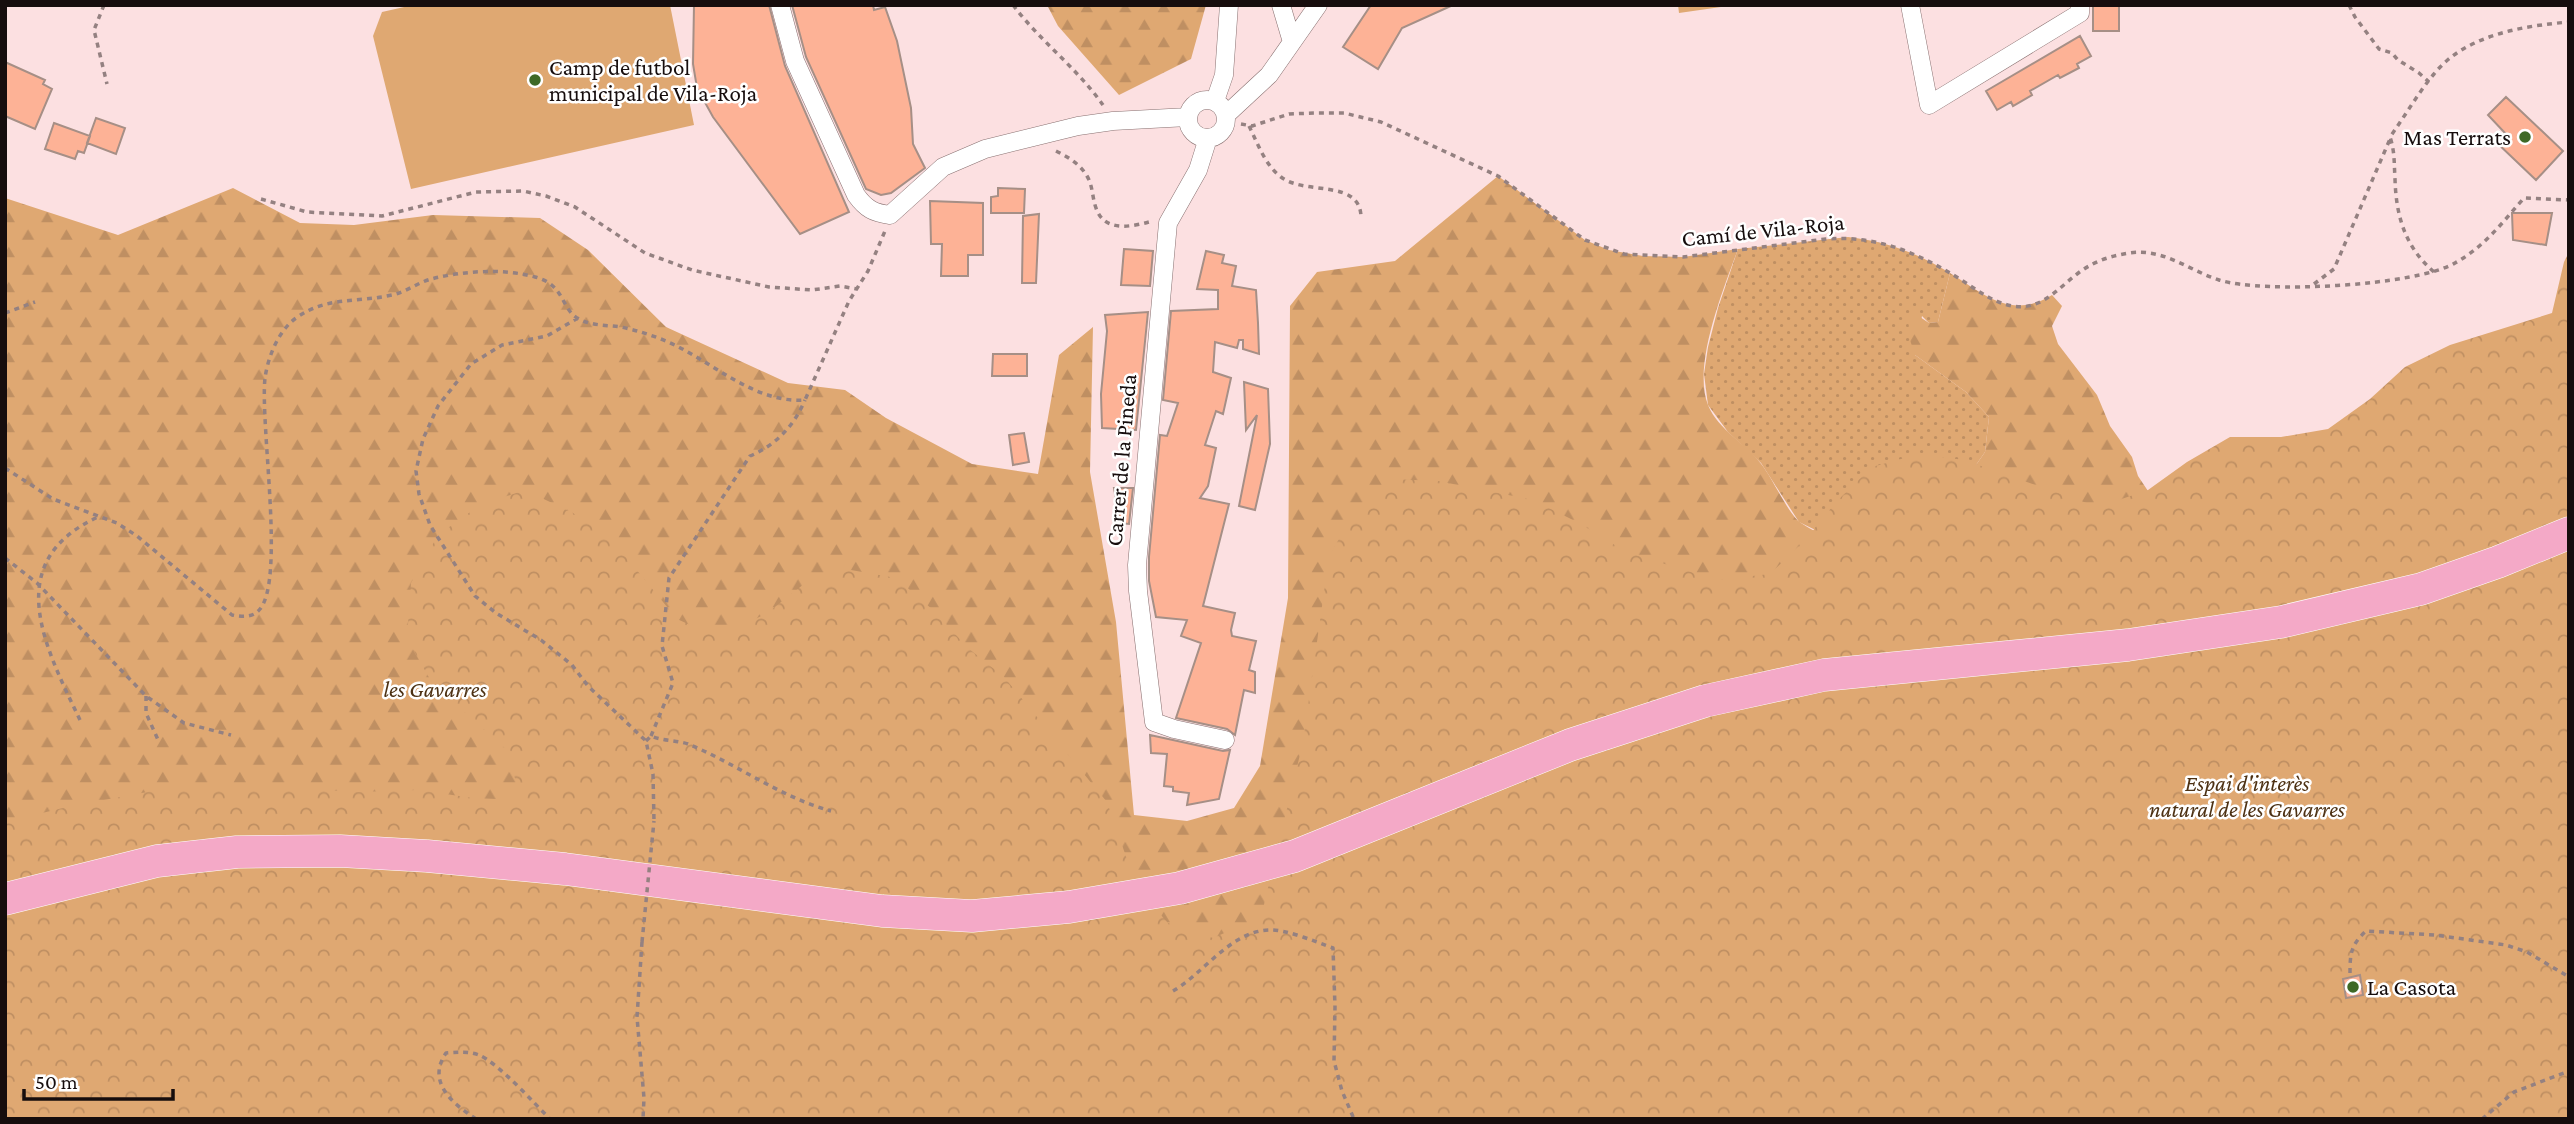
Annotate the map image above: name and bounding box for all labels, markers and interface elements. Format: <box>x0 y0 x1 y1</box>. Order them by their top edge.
place label: Camp de futbol municipal de Vila-Roja <box>549 54 758 106</box>
marker: Camp de futbol municipal de Vila-Roja <box>527 72 543 88</box>
place label: Mas Terrats <box>2403 124 2511 150</box>
marker: Mas Terrats <box>2517 129 2533 145</box>
street label: Camí de Vila-Roja <box>1680 208 1846 251</box>
street label: Carrer de la Pineda <box>1101 372 1142 547</box>
park label: les Gavarres <box>383 676 487 702</box>
park label: Espai d'interès natural de les Gavarres <box>2149 770 2346 822</box>
place label: La Casota <box>2367 974 2456 1000</box>
marker: La Casota <box>2345 979 2361 995</box>
scale bar <box>24 1058 173 1102</box>
text: 50 m <box>35 1070 78 1094</box>

